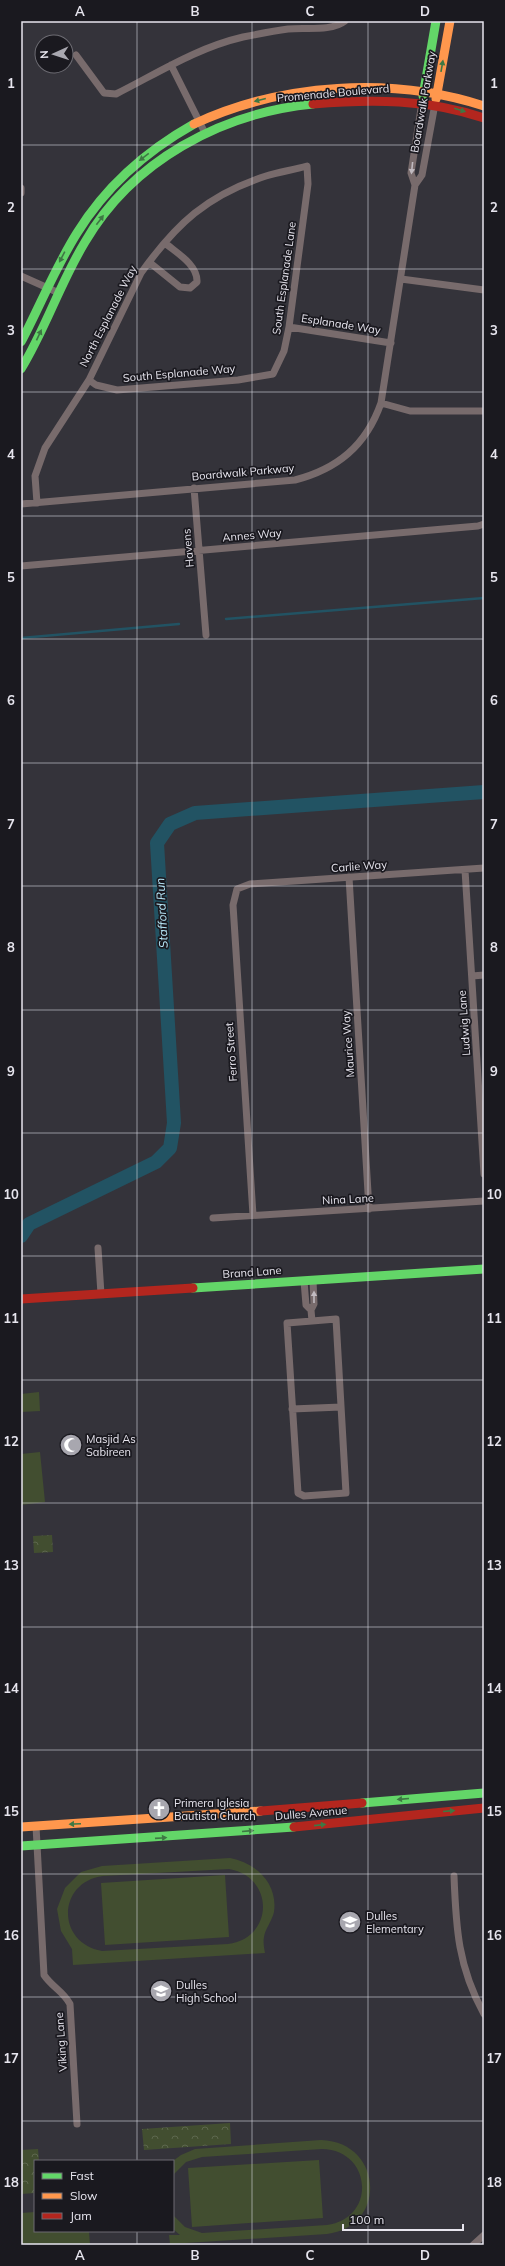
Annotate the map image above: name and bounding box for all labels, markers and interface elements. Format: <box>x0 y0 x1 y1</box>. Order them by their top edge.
text: A <box>75 3 85 19</box>
text: B <box>191 3 200 19</box>
text: C <box>306 3 315 19</box>
text: D <box>420 3 430 19</box>
north arrow <box>34 34 74 74</box>
text: N <box>37 50 51 59</box>
street label: Boardwalk Parkway <box>407 50 439 154</box>
one-way arrow <box>439 60 445 72</box>
text: 1 <box>7 75 15 91</box>
text: 1 <box>490 75 498 91</box>
street label: Promenade Boulevard <box>276 81 390 105</box>
one-way arrow <box>253 97 265 103</box>
one-way arrow <box>454 107 466 113</box>
one-way arrow <box>139 153 149 161</box>
one-way arrow <box>409 162 415 174</box>
text: 2 <box>7 199 15 215</box>
text: 2 <box>490 199 498 215</box>
one-way arrow <box>95 214 104 225</box>
street label: South Esplanade Lane <box>269 221 299 335</box>
one-way arrow <box>59 251 66 262</box>
street label: North Esplanade Way <box>76 263 140 369</box>
street label: Esplanade Way <box>300 311 382 337</box>
text: 3 <box>7 322 15 338</box>
text: 3 <box>490 322 498 338</box>
one-way arrow <box>36 329 42 340</box>
street label: South Esplanade Way <box>122 361 236 385</box>
text: 4 <box>7 446 15 462</box>
text: 4 <box>490 446 498 462</box>
street label: Boardwalk Parkway <box>191 461 295 483</box>
street label: Annes Way <box>222 525 282 545</box>
street label: Havens <box>179 528 197 568</box>
text: 5 <box>7 569 15 585</box>
text: 5 <box>490 569 498 585</box>
text: 6 <box>7 692 15 708</box>
text: 6 <box>490 692 498 708</box>
text: 7 <box>7 816 15 832</box>
text: 7 <box>490 816 498 832</box>
street label: Carlie Way <box>331 857 388 875</box>
water label: Stafford Run <box>152 878 171 949</box>
text: 8 <box>7 939 15 955</box>
text: 8 <box>490 939 498 955</box>
street label: Ludwig Lane <box>455 990 473 1056</box>
street label: Maurice Way <box>339 1010 357 1078</box>
street label: Ferro Street <box>222 1022 240 1082</box>
text: 9 <box>7 1063 15 1079</box>
text: 9 <box>490 1063 498 1079</box>
text: 10 <box>3 1186 19 1202</box>
text: 10 <box>486 1186 502 1202</box>
street label: Nina Lane <box>322 1191 374 1207</box>
street label: Brand Lane <box>222 1263 282 1281</box>
one-way arrow <box>311 1290 317 1303</box>
text: 11 <box>3 1310 19 1326</box>
text: 11 <box>486 1310 502 1326</box>
mosque icon: Masjid As Sabireen <box>58 1432 84 1458</box>
place label: Masjid As Sabireen <box>86 1432 136 1459</box>
text: 12 <box>3 1433 19 1449</box>
text: 12 <box>486 1433 502 1449</box>
text: 13 <box>3 1557 19 1573</box>
text: 13 <box>486 1557 502 1573</box>
text: 14 <box>3 1680 19 1696</box>
text: 14 <box>486 1680 502 1696</box>
church icon: Primera Iglesia Bautista Church <box>146 1796 172 1822</box>
place label: Primera Iglesia Bautista Church <box>174 1796 256 1823</box>
one-way arrow <box>397 1796 409 1802</box>
text: 15 <box>3 1803 19 1819</box>
street label: Dulles Avenue <box>274 1803 348 1823</box>
text: 15 <box>486 1803 502 1819</box>
one-way arrow <box>443 1807 455 1814</box>
one-way arrow <box>69 1820 81 1827</box>
one-way arrow <box>314 1822 326 1828</box>
one-way arrow <box>242 1828 254 1834</box>
one-way arrow <box>155 1834 167 1841</box>
school or university icon: Dulles Elementary <box>337 1909 363 1935</box>
place label: Dulles Elementary <box>366 1909 424 1936</box>
text: 16 <box>3 1927 19 1943</box>
text: 16 <box>486 1927 502 1943</box>
school or university icon: Dulles High School <box>148 1978 174 2004</box>
place label: Dulles High School <box>176 1978 237 2005</box>
street label: Viking Lane <box>52 2012 70 2072</box>
text: 17 <box>3 2050 19 2066</box>
text: 17 <box>486 2050 502 2066</box>
legend <box>34 2160 174 2232</box>
text: Fast <box>70 2168 94 2183</box>
text: 18 <box>3 2174 19 2190</box>
text: 18 <box>486 2174 502 2190</box>
text: Slow <box>70 2188 98 2203</box>
scale bar <box>343 2206 463 2232</box>
text: Jam <box>70 2208 92 2223</box>
text: 100 m <box>349 2212 384 2227</box>
text: A <box>75 2247 85 2263</box>
text: B <box>191 2247 200 2263</box>
text: C <box>306 2247 315 2263</box>
text: D <box>420 2247 430 2263</box>

